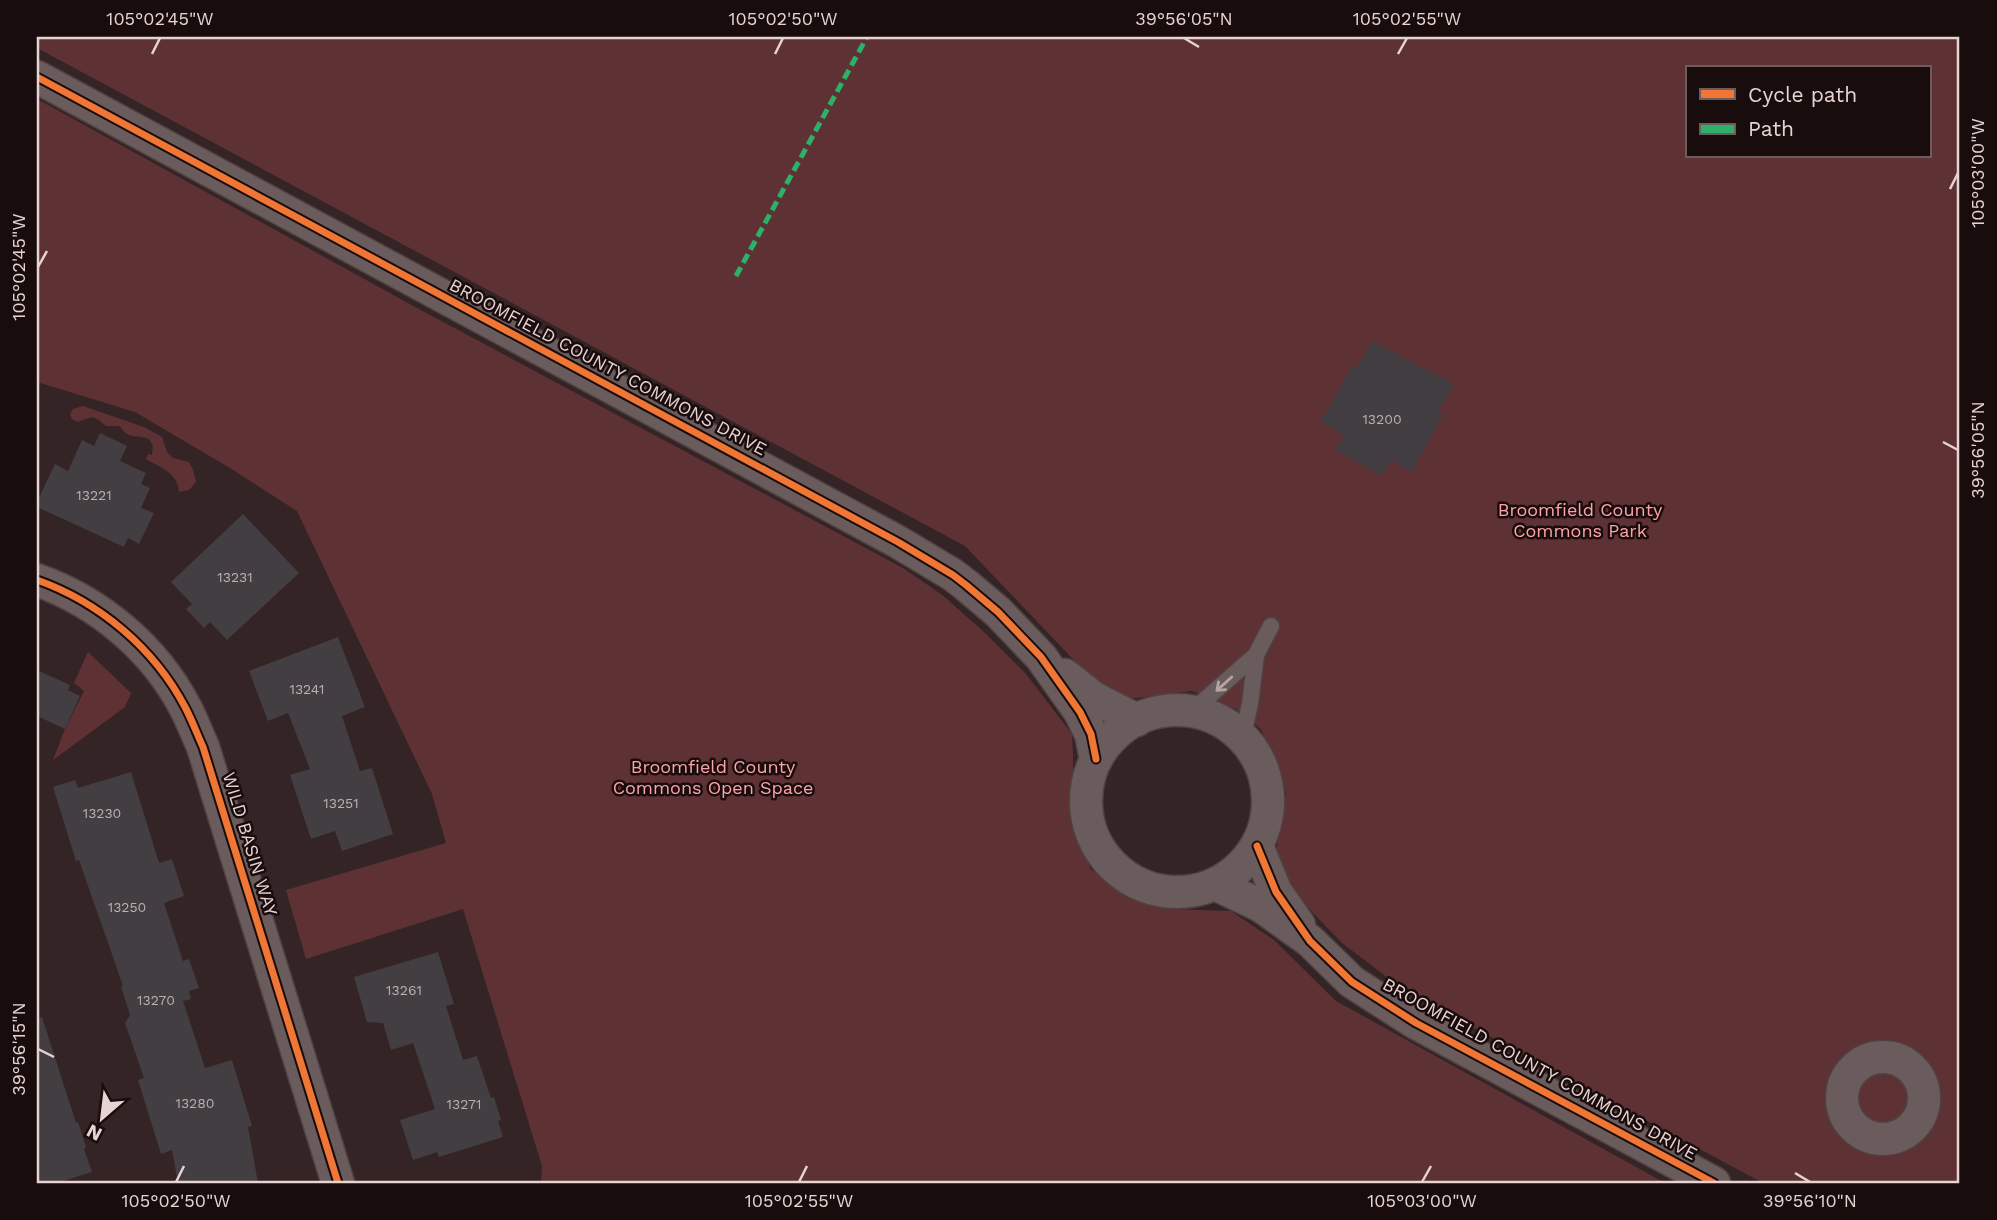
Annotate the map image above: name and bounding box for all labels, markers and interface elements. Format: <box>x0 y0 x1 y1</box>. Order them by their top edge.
text: 105°02'45"W <box>106 8 214 29</box>
text: 105°02'50"W <box>728 8 838 29</box>
text: 39°56'05"N <box>1135 8 1233 29</box>
text: 105°02'55"W <box>1353 8 1461 29</box>
legend <box>1686 66 1930 158</box>
text: Cycle path <box>1748 82 1857 107</box>
text: Path <box>1748 116 1794 141</box>
text: 105°03'00"W <box>1967 118 1988 228</box>
text: 105°02'45"W <box>8 213 29 321</box>
street label: BROOMFIELD COUNTY COMMONS DRIVE <box>446 274 770 459</box>
text: 39°56'05"N <box>1967 401 1988 499</box>
house number: 13200 <box>1362 411 1402 427</box>
house number: 13221 <box>76 487 112 503</box>
park label: Broomfield County Commons Park <box>1498 499 1663 541</box>
house number: 13231 <box>217 569 253 585</box>
one-way arrow <box>1215 676 1233 692</box>
house number: 13241 <box>289 681 325 697</box>
park label: Broomfield County Commons Open Space <box>613 756 813 798</box>
street label: WILD BASIN WAY <box>219 769 283 919</box>
house number: 13251 <box>323 795 359 811</box>
house number: 13230 <box>83 805 121 821</box>
house number: 13250 <box>108 899 146 915</box>
street label: BROOMFIELD COUNTY COMMONS DRIVE <box>1379 973 1701 1164</box>
house number: 13261 <box>386 982 422 998</box>
house number: 13270 <box>137 992 175 1008</box>
text: 39°56'15"N <box>8 1002 29 1096</box>
north arrow <box>66 1084 136 1154</box>
house number: 13280 <box>175 1095 215 1111</box>
house number: 13271 <box>447 1096 481 1112</box>
text: N <box>83 1119 106 1146</box>
text: 105°02'50"W <box>121 1190 231 1211</box>
text: 105°02'55"W <box>745 1190 853 1211</box>
text: 105°03'00"W <box>1367 1190 1477 1211</box>
text: 39°56'10"N <box>1763 1190 1857 1211</box>

